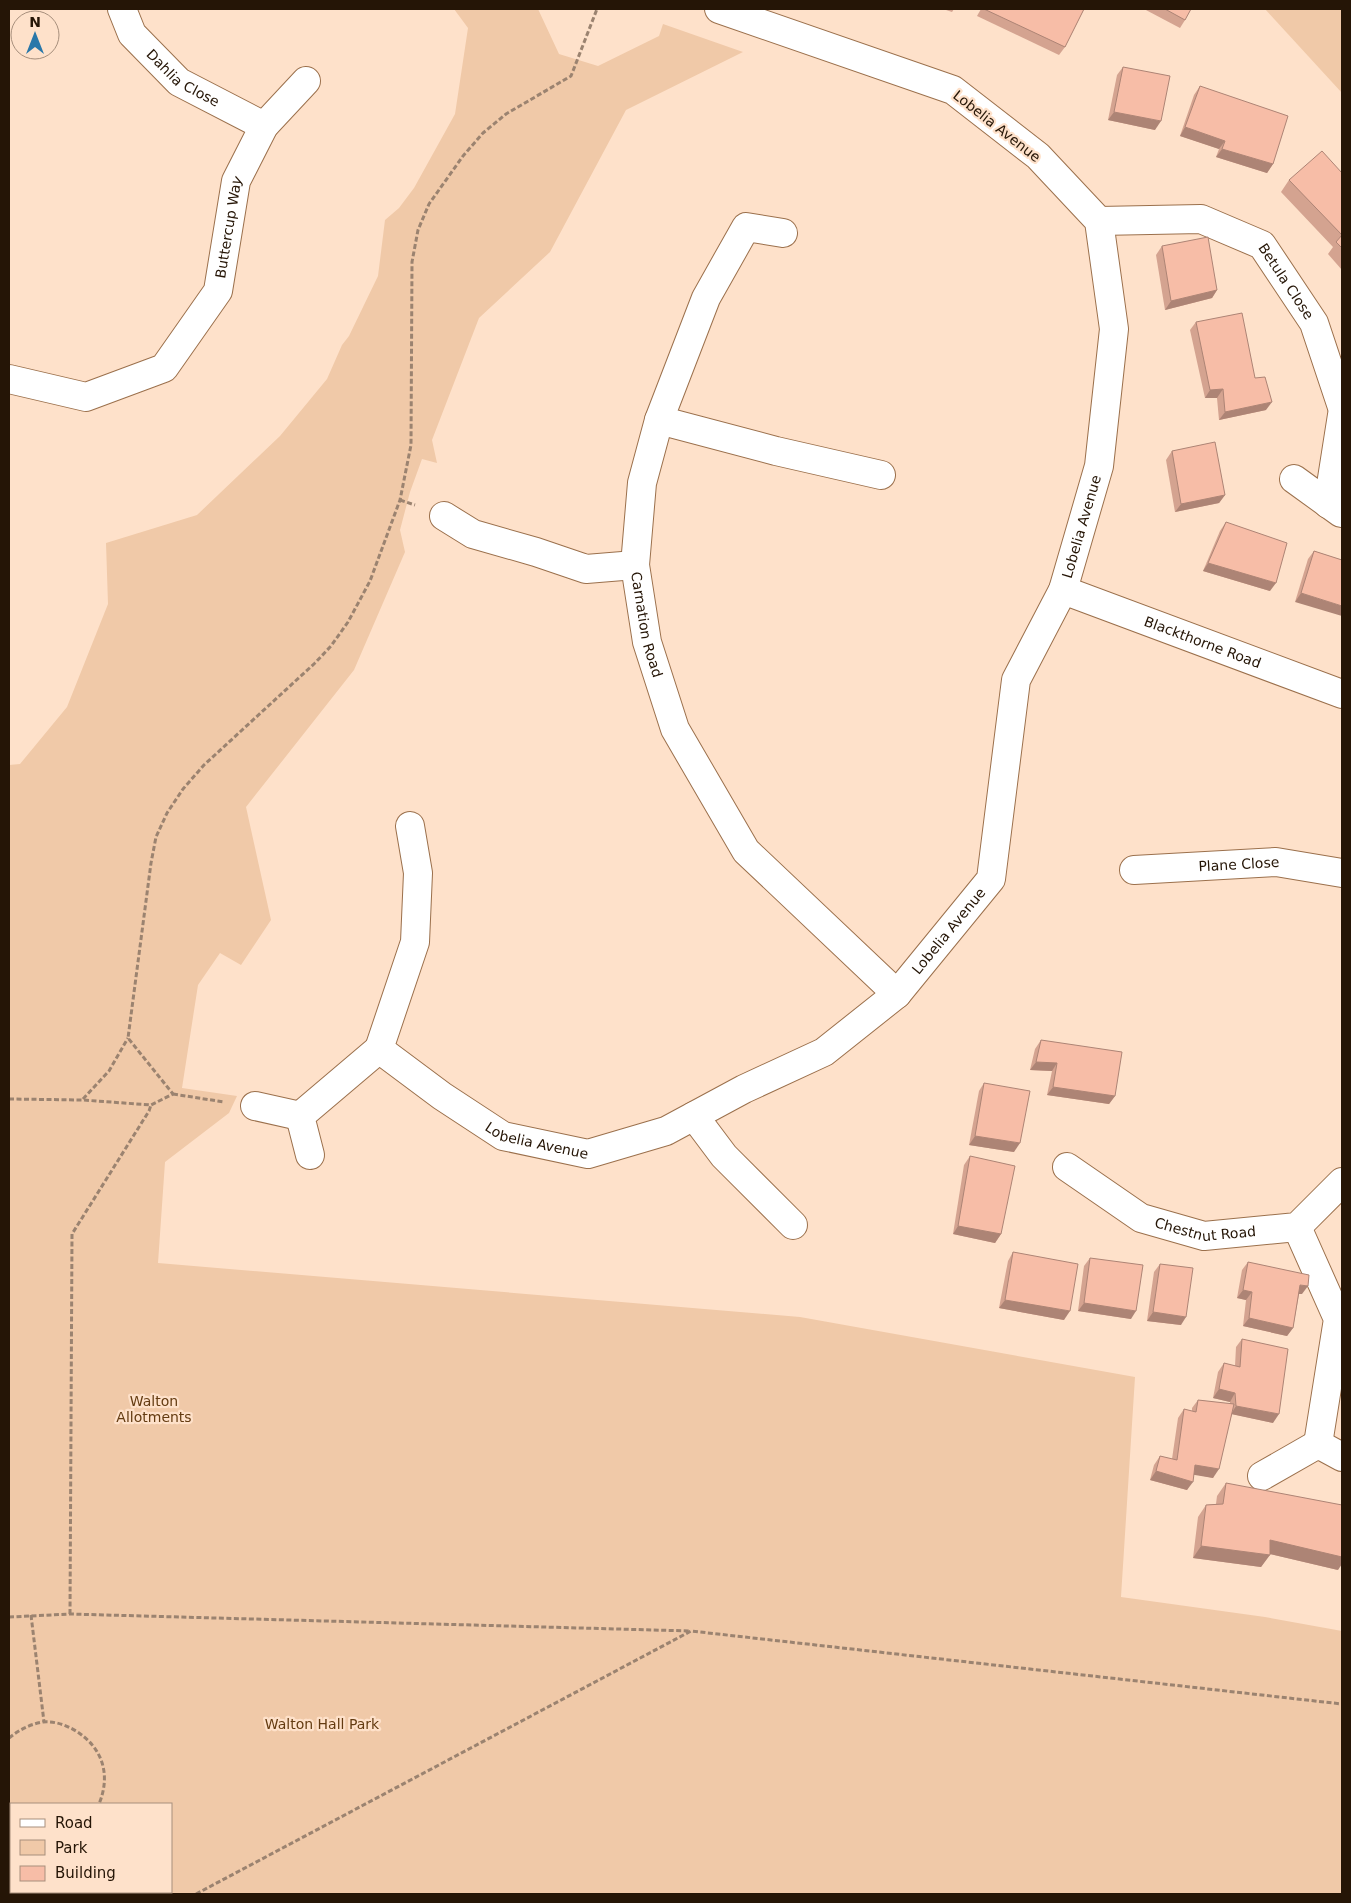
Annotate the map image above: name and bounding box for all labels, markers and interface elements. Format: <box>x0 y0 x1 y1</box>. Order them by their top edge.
north arrow <box>10 10 60 60</box>
text: N <box>29 14 41 30</box>
street label: Dahlia Close <box>143 46 222 110</box>
street label: Lobelia Avenue <box>950 87 1044 165</box>
street label: Buttercup Way <box>212 173 245 279</box>
street label: Betula Close <box>1255 240 1317 322</box>
street label: Lobelia Avenue <box>1059 473 1104 580</box>
street label: Carnation Road <box>628 571 666 679</box>
street label: Blackthorne Road <box>1142 613 1263 671</box>
street label: Plane Close <box>1198 854 1280 874</box>
street label: Lobelia Avenue <box>909 884 989 977</box>
street label: Lobelia Avenue <box>482 1119 590 1162</box>
street label: Chestnut Road <box>1153 1214 1257 1244</box>
park label: Walton Allotments <box>116 1393 192 1425</box>
park label: Walton Hall Park <box>265 1716 380 1732</box>
legend <box>10 1803 172 1893</box>
text: Road <box>55 1814 93 1832</box>
text: Park <box>55 1839 88 1857</box>
text: Building <box>55 1864 116 1882</box>

